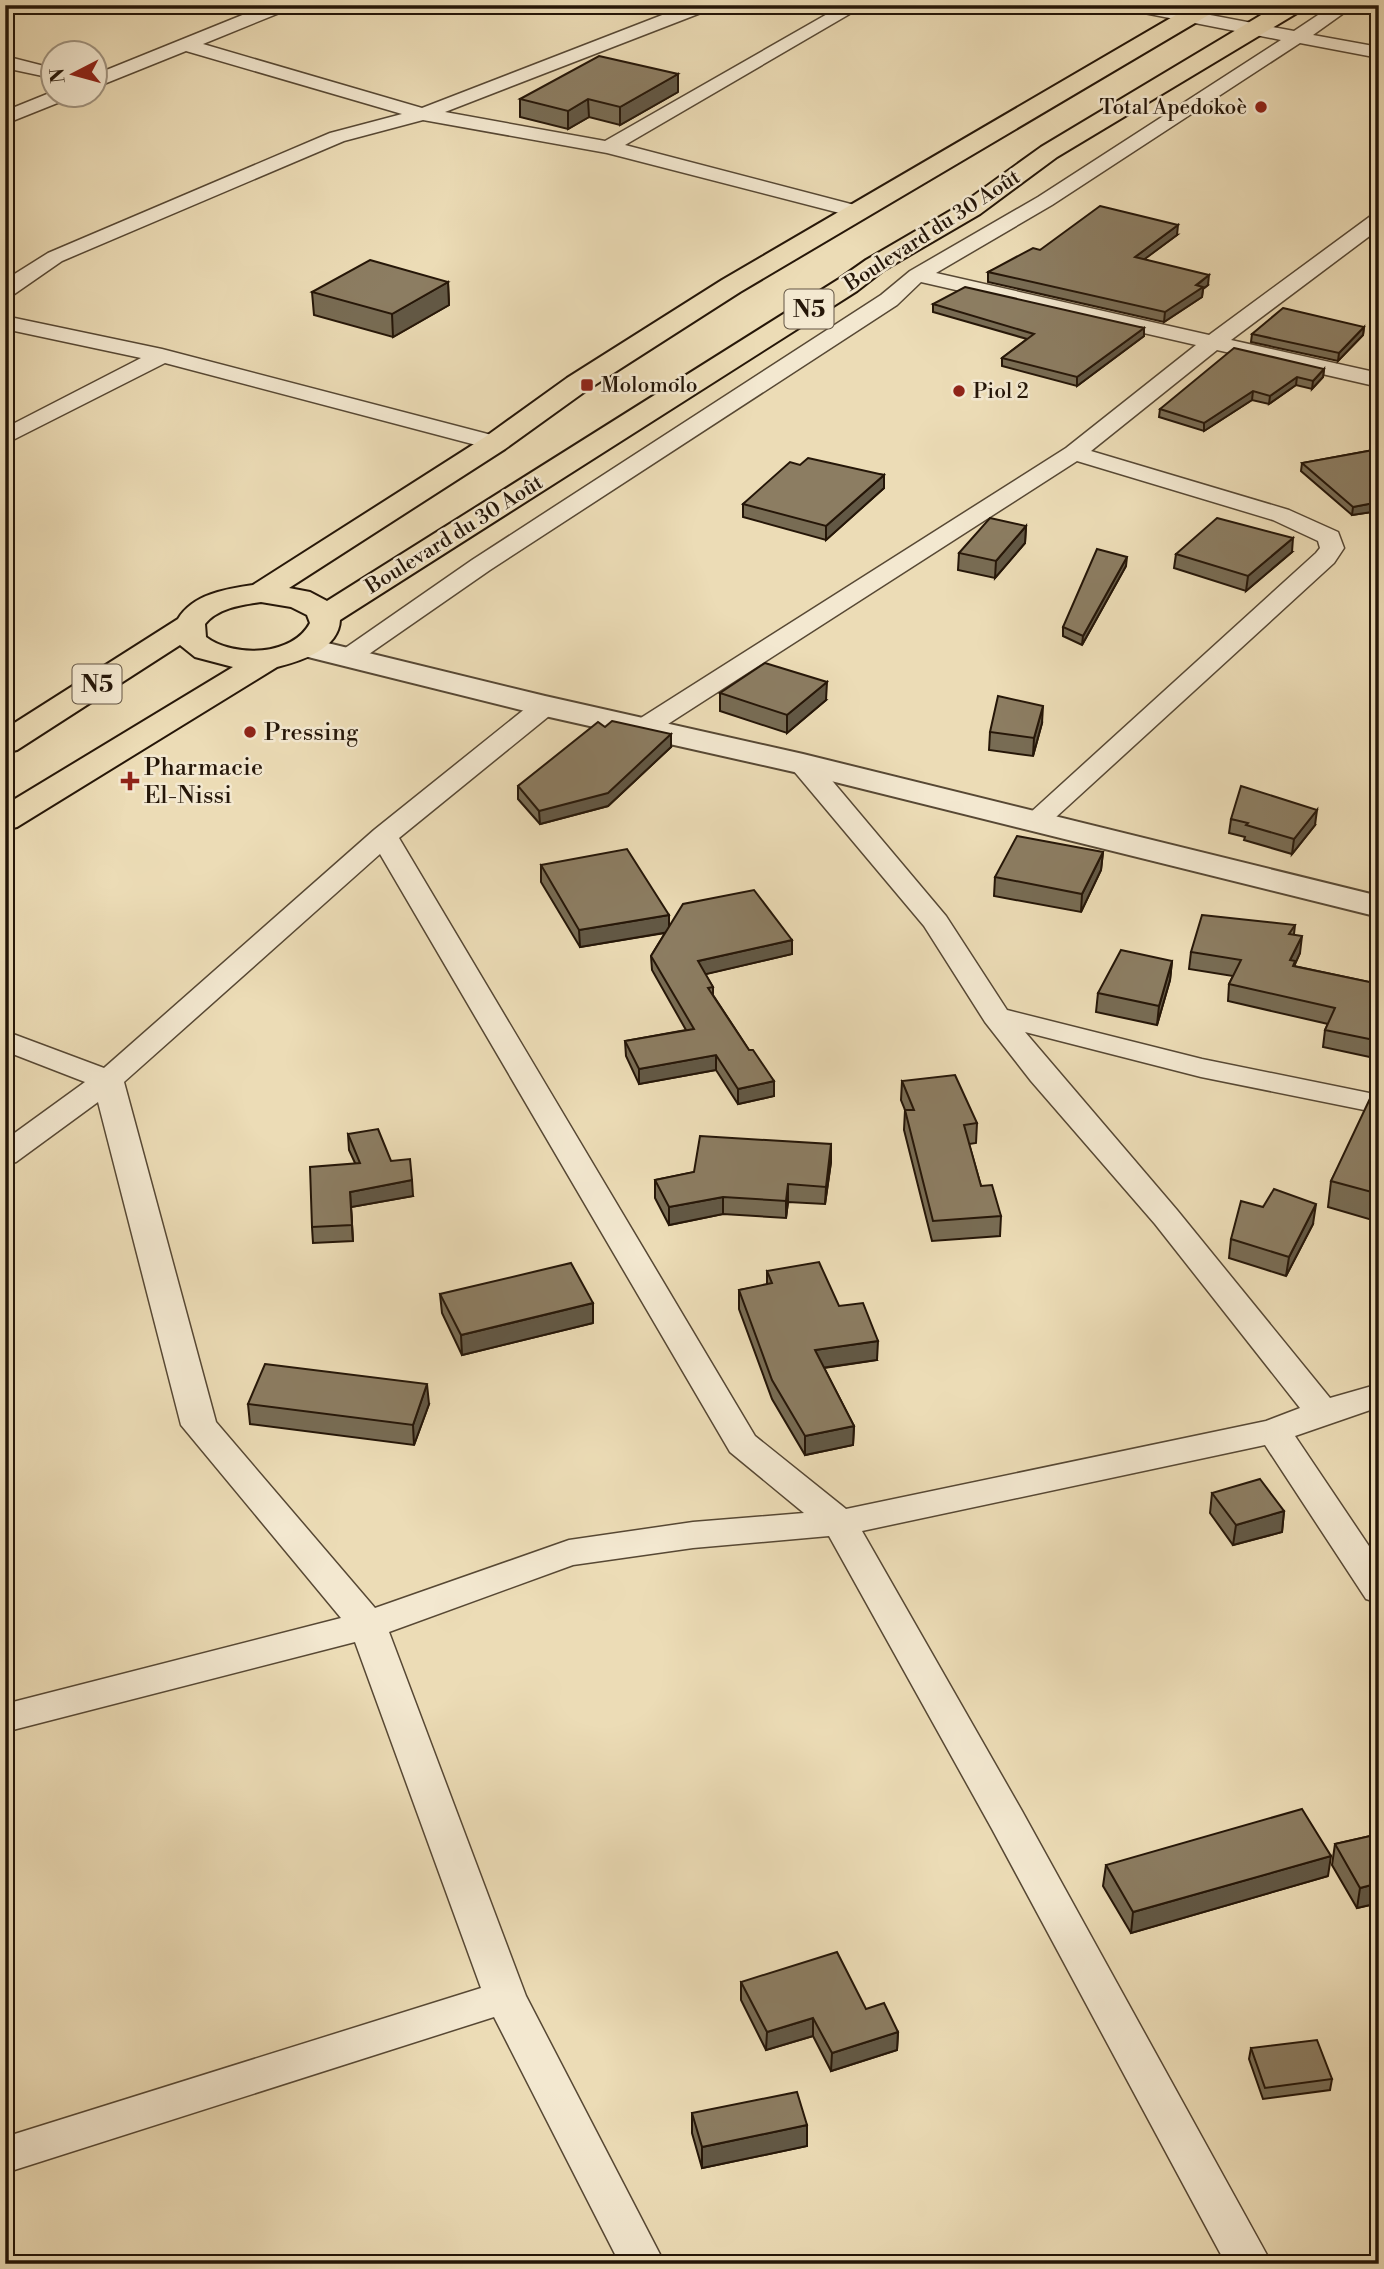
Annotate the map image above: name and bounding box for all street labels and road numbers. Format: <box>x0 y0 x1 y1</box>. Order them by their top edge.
street label: Boulevard du 30 Août <box>839 164 1026 298</box>
road number: N5 <box>784 290 834 328</box>
street label: Boulevard du 30 Août <box>360 469 549 601</box>
road number: N5 <box>72 664 122 704</box>

